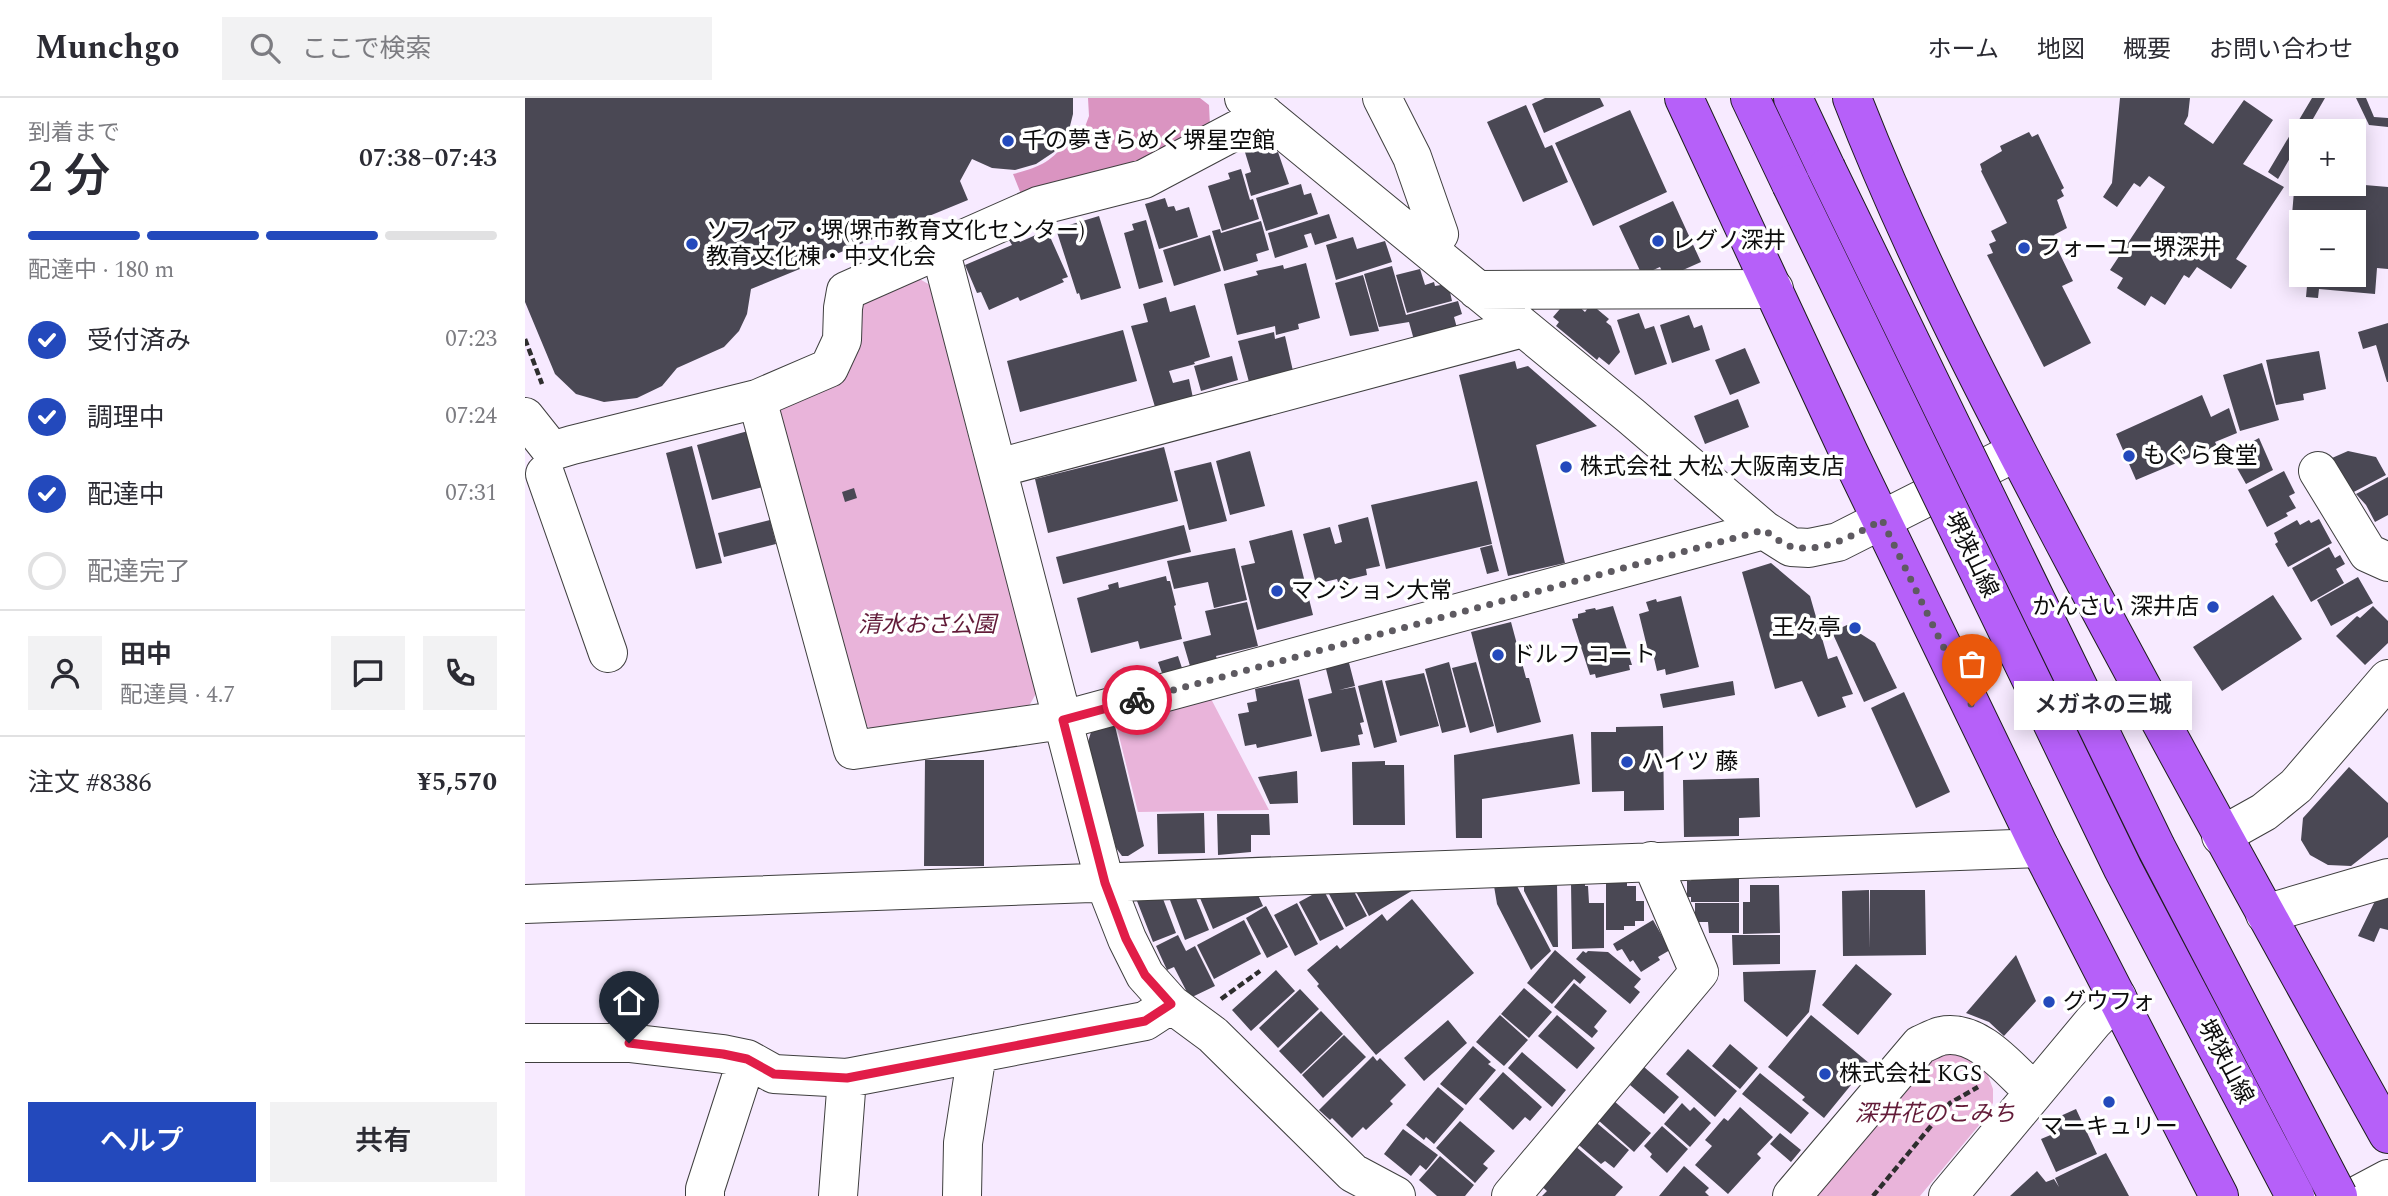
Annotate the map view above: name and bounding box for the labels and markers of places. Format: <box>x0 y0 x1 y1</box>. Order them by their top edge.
place label: 千の夢きらめく堺星空館 <box>1022 124 1275 159</box>
marker: 千の夢きらめく堺星空館 <box>1000 133 1016 149</box>
place label: ソフィア・堺(堺市教育文化センター) 教育文化棟・中文化会 <box>706 214 1085 275</box>
place label: レグノ深井 <box>1672 224 1787 259</box>
place label: フォーユー堺深井 <box>2038 231 2222 266</box>
marker: レグノ深井 <box>1650 233 1666 249</box>
marker: ソフィア・堺(堺市教育文化センター) 教育文化棟・中文化会 <box>684 236 700 252</box>
marker: フォーユー堺深井 <box>2016 240 2032 256</box>
place label: もぐら食堂 <box>2143 439 2258 474</box>
marker: もぐら食堂 <box>2121 448 2137 464</box>
place label: 株式会社 大松 大阪南支店 <box>1580 450 1845 485</box>
marker: 株式会社 大松 大阪南支店 <box>1558 459 1574 475</box>
place label: マンション大常 <box>1291 574 1452 609</box>
marker: マンション大常 <box>1269 583 1285 599</box>
place label: かんさい 深井店 <box>2032 590 2199 625</box>
marker: かんさい 深井店 <box>2205 599 2221 615</box>
place label: 王々亭 <box>1772 611 1841 646</box>
marker: 王々亭 <box>1847 620 1863 636</box>
pin <box>1942 634 2002 706</box>
place label: ドルフ コート <box>1512 638 1656 673</box>
marker: ドルフ コート <box>1490 647 1506 663</box>
callout: メガネの三城 <box>2014 682 2193 730</box>
place label: ハイツ 藤 <box>1641 745 1738 780</box>
marker: ハイツ 藤 <box>1619 754 1635 770</box>
pin <box>599 971 659 1043</box>
place label: グウフォ <box>2063 985 2155 1020</box>
marker: グウフォ <box>2041 994 2057 1010</box>
place label: 株式会社 KGS <box>1839 1057 1982 1092</box>
marker: 株式会社 KGS <box>1817 1066 1833 1082</box>
marker: マーキュリー <box>2101 1094 2117 1110</box>
place label: マーキュリー <box>2040 1110 2178 1145</box>

